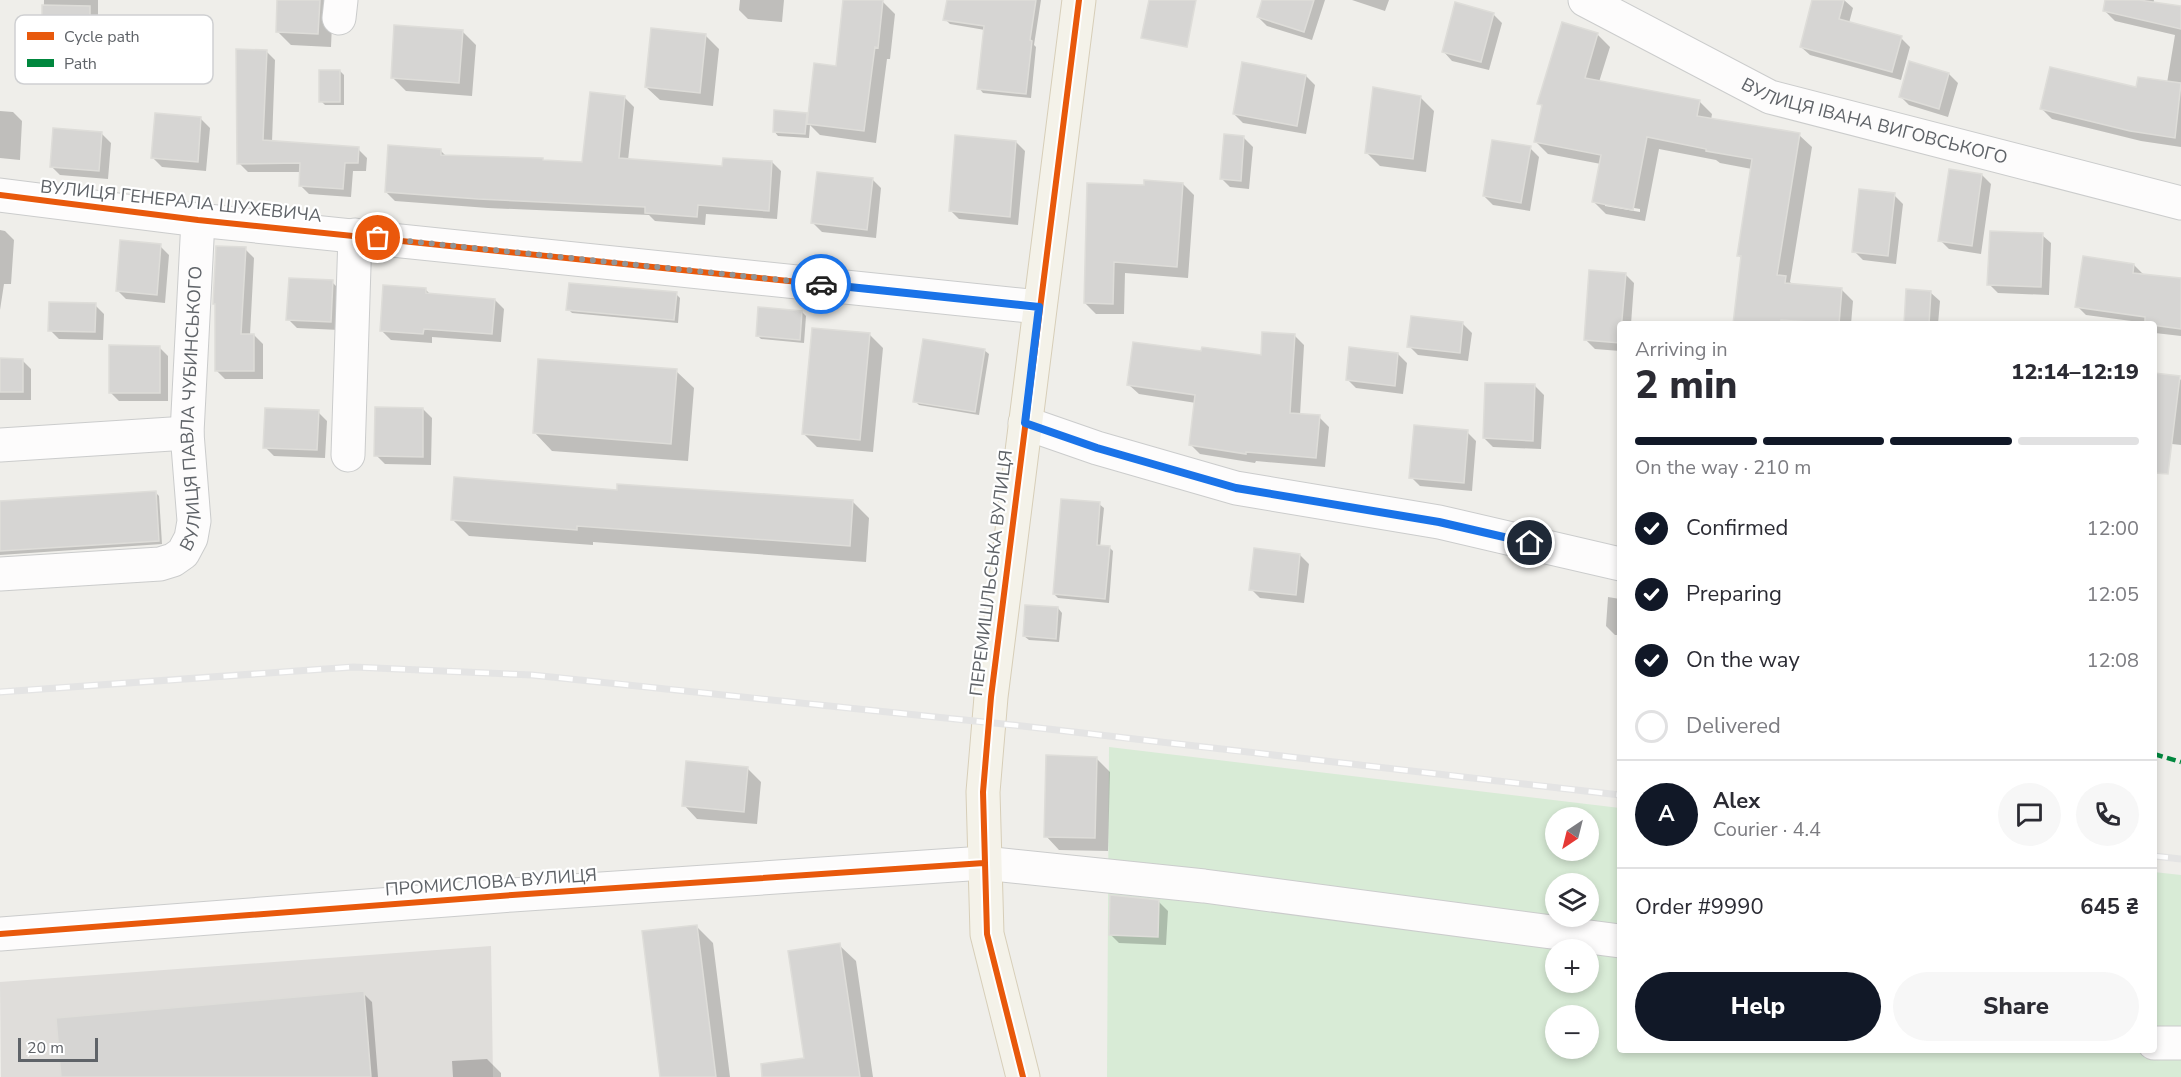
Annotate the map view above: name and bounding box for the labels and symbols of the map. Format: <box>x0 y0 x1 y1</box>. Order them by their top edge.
legend <box>15 15 213 84</box>
text: Cycle path <box>64 26 140 48</box>
text: Path <box>64 53 97 75</box>
street label: ВУЛИЦЯ ІВАНА ВИГОВСЬКОГО <box>1737 72 2010 170</box>
street label: ВУЛИЦЯ ГЕНЕРАЛА ШУХЕВИЧА <box>39 174 323 228</box>
pin <box>352 212 403 263</box>
courier <box>791 254 851 314</box>
street label: ВУЛИЦЯ ПАВЛА ЧУБИНСЬКОГО <box>174 265 208 555</box>
street label: ПЕРЕМИШЛЬСЬКА ВУЛИЦЯ <box>964 448 1018 698</box>
pin <box>1504 517 1555 568</box>
north arrow <box>1545 807 1599 861</box>
street label: ПРОМИСЛОВА ВУЛИЦЯ <box>384 863 598 901</box>
scale bar <box>18 1035 98 1062</box>

